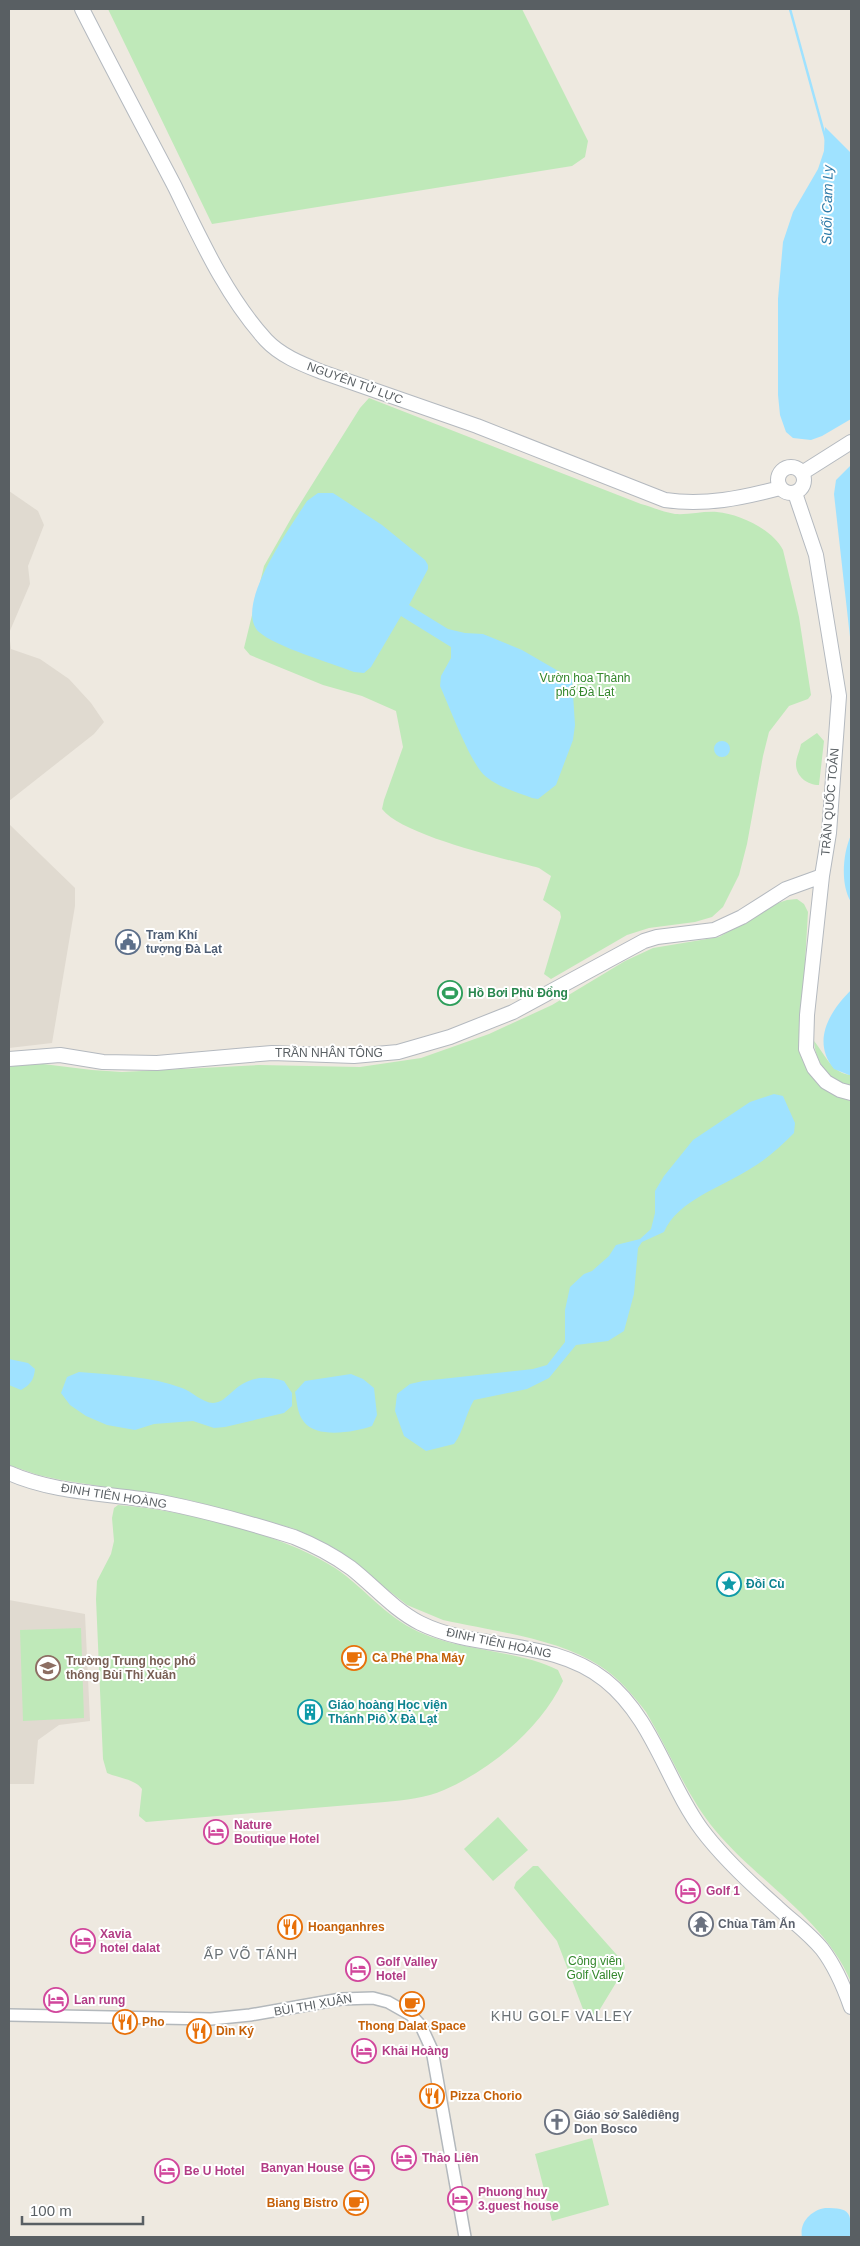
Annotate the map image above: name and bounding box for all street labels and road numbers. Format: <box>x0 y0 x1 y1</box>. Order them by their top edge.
street label: NGUYÊN TỬ LỰC <box>305 358 405 407</box>
street label: TRẦN QUỐC TOẢN <box>817 747 842 857</box>
street label: TRẦN NHÂN TÔNG <box>275 1045 383 1060</box>
street label: ĐINH TIÊN HOÀNG <box>60 1480 168 1511</box>
street label: ĐINH TIÊN HOÀNG <box>445 1624 553 1661</box>
street label: BÙI THỊ XUÂN <box>273 1990 353 2019</box>

